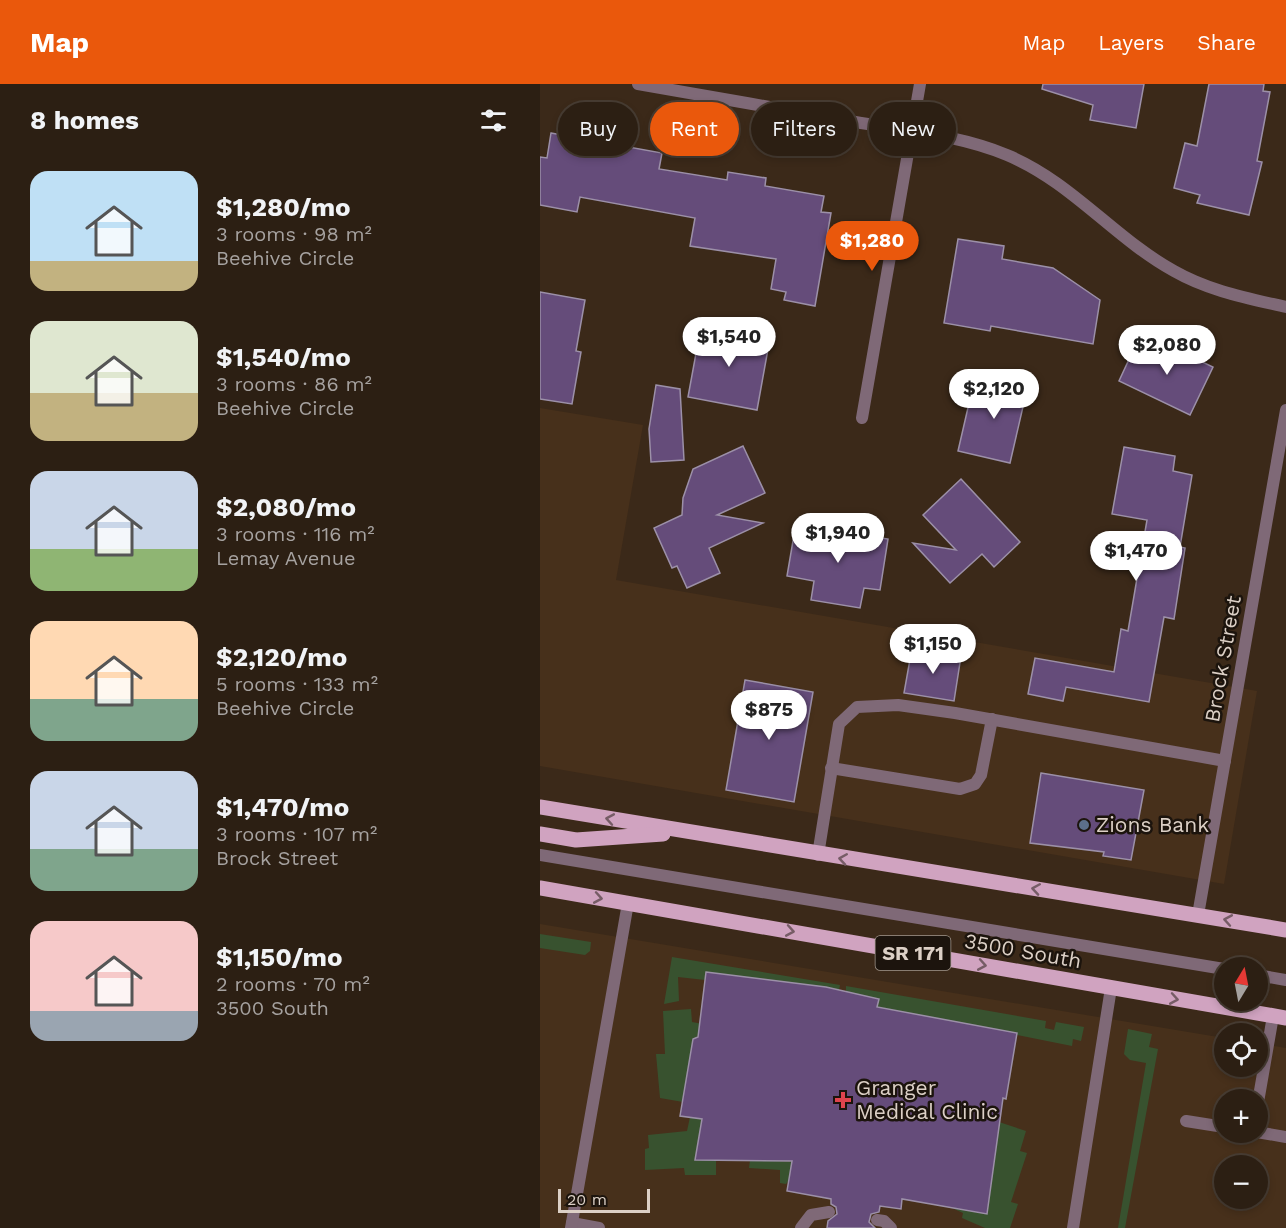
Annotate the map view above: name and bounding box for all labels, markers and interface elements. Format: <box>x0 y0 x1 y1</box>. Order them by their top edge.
text: Map <box>30 26 89 59</box>
text: Map <box>1022 30 1065 55</box>
text: Layers <box>1098 30 1164 55</box>
text: Share <box>1197 30 1256 55</box>
chip: Buy <box>558 102 638 156</box>
chip: Rent <box>650 102 739 156</box>
chip: Filters <box>751 102 857 156</box>
chip: New <box>869 102 956 156</box>
icon: filters <box>477 104 510 137</box>
text: 8 homes <box>30 105 139 135</box>
text: $1,280/mo <box>216 192 351 222</box>
icon: home <box>78 195 150 267</box>
pin: $1,280 <box>823 221 921 272</box>
text: 3 rooms · 98 m² <box>216 222 372 246</box>
text: $1,280 <box>840 228 904 252</box>
text: Beehive Circle <box>216 246 354 270</box>
pin: $1,540 <box>680 317 778 368</box>
text: $1,540 <box>697 324 761 348</box>
pin: $2,080 <box>1118 325 1216 376</box>
text: $2,080 <box>1133 332 1201 356</box>
text: $1,540/mo <box>216 342 351 372</box>
icon: home <box>78 345 150 417</box>
pin: $2,120 <box>945 369 1043 420</box>
text: 3 rooms · 86 m² <box>216 372 372 396</box>
text: $2,120 <box>963 376 1025 400</box>
text: Beehive Circle <box>216 396 354 420</box>
text: $2,080/mo <box>216 492 356 522</box>
icon: home <box>78 495 150 567</box>
pin: $1,940 <box>789 513 887 564</box>
text: $1,940 <box>805 520 871 544</box>
text: 3 rooms · 116 m² <box>216 522 375 546</box>
pin: $1,470 <box>1087 531 1185 582</box>
text: $1,470 <box>1104 538 1168 562</box>
text: Lemay Avenue <box>216 546 356 570</box>
street label: Brock Street <box>1199 593 1246 724</box>
pin: $1,150 <box>884 624 982 675</box>
text: $1,150 <box>904 631 962 655</box>
text: $2,120/mo <box>216 642 347 672</box>
icon: home <box>78 645 150 717</box>
text: 5 rooms · 133 m² <box>216 672 378 696</box>
pin: $875 <box>733 690 805 741</box>
text: Beehive Circle <box>216 696 354 720</box>
text: $875 <box>745 697 793 721</box>
text: $1,470/mo <box>216 792 349 822</box>
icon: home <box>78 795 150 867</box>
place label: Zions Bank <box>1096 812 1209 837</box>
one-way arrow <box>605 813 615 826</box>
marker: Zions Bank <box>1077 818 1091 832</box>
text: 3 rooms · 107 m² <box>216 822 377 846</box>
text: Brock Street <box>216 846 338 870</box>
one-way arrow <box>839 853 848 865</box>
one-way arrow <box>1031 884 1040 896</box>
one-way arrow <box>592 891 602 904</box>
one-way arrow <box>1224 915 1233 927</box>
one-way arrow <box>785 925 794 937</box>
street label: 3500 South <box>963 928 1084 973</box>
road number: SR 171 <box>876 936 950 970</box>
text: $1,150/mo <box>216 942 343 972</box>
icon: home <box>78 945 150 1017</box>
north arrow <box>1214 957 1268 1011</box>
map controls <box>1214 957 1268 1209</box>
one-way arrow <box>976 958 986 971</box>
text: 2 rooms · 70 m² <box>216 972 370 996</box>
one-way arrow <box>1168 992 1178 1005</box>
text: 3500 South <box>216 996 329 1020</box>
button: locate <box>1214 1023 1268 1077</box>
place label: Granger Medical Clinic <box>856 1075 998 1124</box>
button: + <box>1214 1089 1268 1143</box>
marker: Granger Medical Clinic <box>834 1091 852 1109</box>
button: − <box>1214 1155 1268 1209</box>
scale bar <box>558 1186 650 1214</box>
text: 20 m <box>567 1190 607 1209</box>

